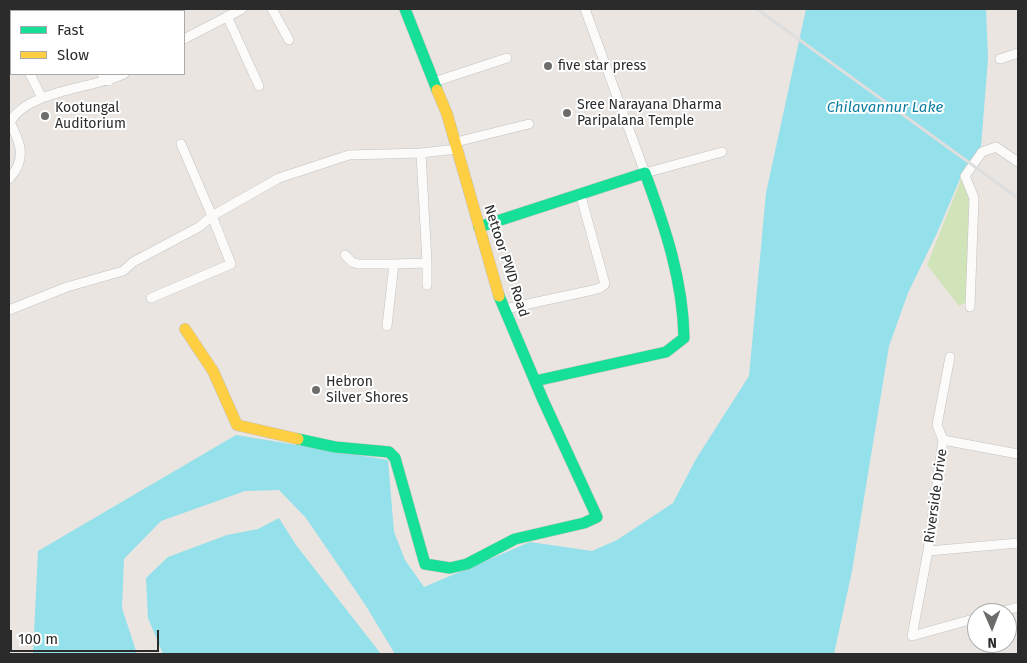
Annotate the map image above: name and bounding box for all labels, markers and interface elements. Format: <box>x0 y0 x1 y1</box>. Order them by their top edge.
legend <box>10 10 185 75</box>
text: Fast <box>57 21 84 39</box>
text: Slow <box>57 46 89 64</box>
place label: five star press <box>558 58 646 74</box>
marker: five star press <box>542 60 554 72</box>
place label: Sree Narayana Dharma Paripalana Temple <box>577 97 722 130</box>
water label: Chilavannur Lake <box>827 99 943 117</box>
place label: Kootungal Auditorium <box>55 100 126 132</box>
marker: Sree Narayana Dharma Paripalana Temple <box>561 107 573 119</box>
marker: Kootungal Auditorium <box>39 110 51 122</box>
street label: Nettoor PWD Road <box>480 203 532 319</box>
place label: Hebron Silver Shores <box>326 374 408 407</box>
marker: Hebron Silver Shores <box>310 384 322 396</box>
street label: Riverside Drive <box>921 448 951 544</box>
north arrow <box>967 603 1017 653</box>
scale bar <box>12 620 161 652</box>
text: 100 m <box>18 630 58 648</box>
text: N <box>987 634 997 651</box>

